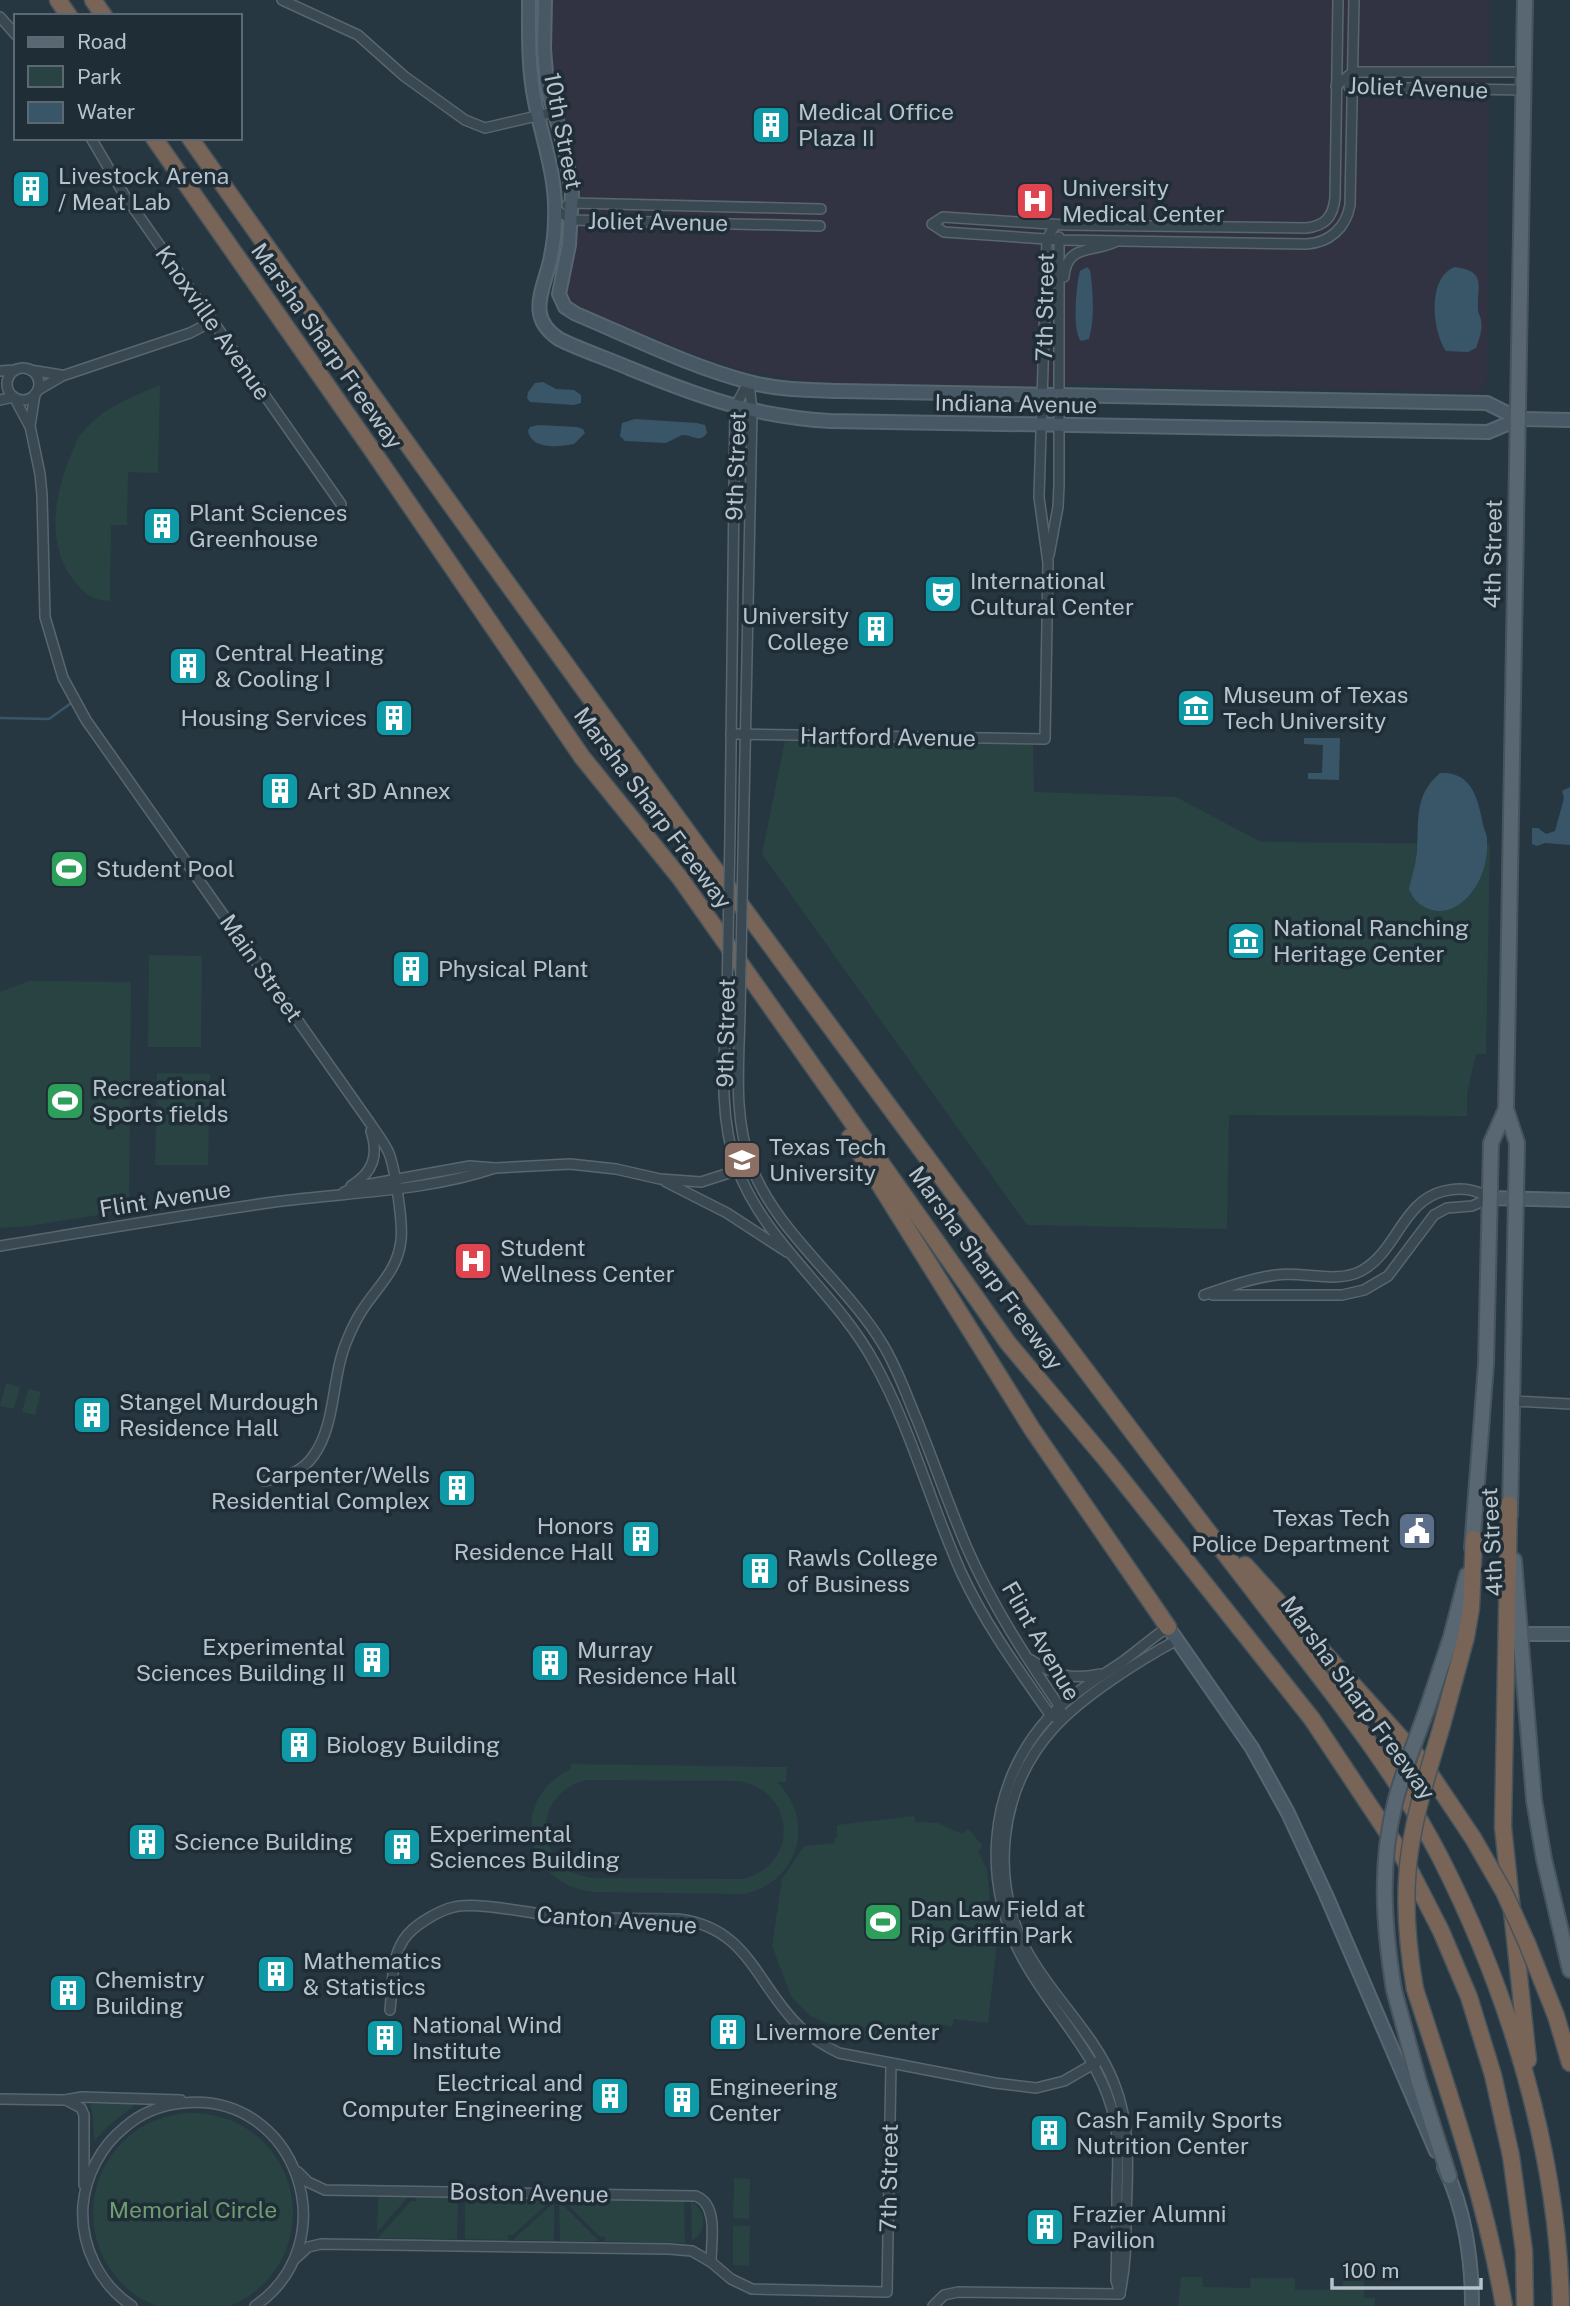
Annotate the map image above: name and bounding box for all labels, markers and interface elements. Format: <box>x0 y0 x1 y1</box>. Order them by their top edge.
legend <box>14 14 242 140</box>
text: Road <box>77 29 127 54</box>
text: Park <box>77 64 122 89</box>
street label: 10th Street <box>539 70 588 192</box>
street label: Joliet Avenue <box>1347 72 1489 103</box>
place label: Medical Office Plaza II <box>798 98 954 151</box>
text: Water <box>77 99 135 124</box>
building icon: Medical Office Plaza II <box>750 104 792 146</box>
place label: Livestock Arena / Meat Lab <box>58 162 229 215</box>
building icon: Livestock Arena / Meat Lab <box>10 168 52 210</box>
place label: University Medical Center <box>1062 174 1225 227</box>
hospital icon: University Medical Center <box>1014 180 1056 222</box>
street label: Joliet Avenue <box>588 207 728 236</box>
street label: Marsha Sharp Freeway <box>246 238 409 454</box>
street label: Knoxville Avenue <box>150 240 277 405</box>
street label: 7th Street <box>1030 252 1059 362</box>
street label: Indiana Avenue <box>934 389 1098 418</box>
street label: 9th Street <box>720 411 751 521</box>
place label: Plant Sciences Greenhouse <box>189 499 347 552</box>
street label: 4th Street <box>1478 499 1507 609</box>
building icon: Plant Sciences Greenhouse <box>141 505 183 547</box>
place label: International Cultural Center <box>970 567 1134 620</box>
theatre icon: International Cultural Center <box>922 573 964 615</box>
place label: University College <box>742 602 849 655</box>
building icon: University College <box>855 608 897 650</box>
place label: Central Heating & Cooling I <box>215 639 384 692</box>
building icon: Central Heating & Cooling I <box>167 645 209 687</box>
place label: Museum of Texas Tech University <box>1223 681 1408 734</box>
museum icon: Museum of Texas Tech University <box>1175 687 1217 729</box>
building icon: Housing Services <box>373 697 415 739</box>
street label: Marsha Sharp Freeway <box>569 702 738 914</box>
place label: Housing Services <box>181 704 367 731</box>
street label: Hartford Avenue <box>800 721 976 752</box>
building icon: Art 3D Annex <box>259 770 301 812</box>
place label: Art 3D Annex <box>307 777 451 804</box>
sports icon: Student Pool <box>48 848 90 890</box>
place label: Student Pool <box>96 855 235 882</box>
street label: Main Street <box>215 909 308 1027</box>
place label: National Ranching Heritage Center <box>1273 914 1469 967</box>
museum icon: National Ranching Heritage Center <box>1225 920 1267 962</box>
building icon: Physical Plant <box>390 948 432 990</box>
place label: Physical Plant <box>438 955 588 982</box>
street label: 9th Street <box>711 978 740 1088</box>
place label: Recreational Sports fields <box>92 1074 228 1127</box>
sports icon: Recreational Sports fields <box>44 1080 86 1122</box>
place label: Texas Tech University <box>769 1133 886 1186</box>
school or university icon: Texas Tech University <box>721 1139 763 1181</box>
street label: Marsha Sharp Freeway <box>903 1161 1069 1375</box>
street label: Flint Avenue <box>97 1175 233 1222</box>
place label: Student Wellness Center <box>500 1234 675 1287</box>
hospital icon: Student Wellness Center <box>452 1240 494 1282</box>
place label: Stangel Murdough Residence Hall <box>119 1388 319 1441</box>
building icon: Stangel Murdough Residence Hall <box>71 1394 113 1436</box>
place label: Carpenter/Wells Residential Complex <box>211 1461 430 1514</box>
building icon: Carpenter/Wells Residential Complex <box>436 1467 478 1509</box>
street label: 4th Street <box>1475 1487 1508 1597</box>
place label: Texas Tech Police Department <box>1192 1504 1390 1557</box>
public building icon: Texas Tech Police Department <box>1396 1510 1438 1552</box>
place label: Honors Residence Hall <box>454 1512 614 1565</box>
building icon: Honors Residence Hall <box>620 1518 662 1560</box>
place label: Rawls College of Business <box>787 1544 938 1597</box>
building icon: Rawls College of Business <box>739 1550 781 1592</box>
street label: Flint Avenue <box>997 1577 1086 1705</box>
street label: Marsha Sharp Freeway <box>1275 1591 1441 1805</box>
place label: Experimental Sciences Building II <box>136 1633 345 1686</box>
place label: Murray Residence Hall <box>577 1636 737 1689</box>
building icon: Experimental Sciences Building II <box>351 1639 393 1681</box>
building icon: Murray Residence Hall <box>529 1642 571 1684</box>
building icon: Biology Building <box>278 1724 320 1766</box>
place label: Biology Building <box>326 1731 500 1758</box>
place label: Experimental Sciences Building <box>429 1820 620 1873</box>
building icon: Science Building <box>126 1821 168 1863</box>
building icon: Experimental Sciences Building <box>381 1826 423 1868</box>
place label: Science Building <box>174 1828 353 1855</box>
place label: Dan Law Field at Rip Griffin Park <box>910 1895 1085 1948</box>
street label: Canton Avenue <box>536 1900 698 1939</box>
sports icon: Dan Law Field at Rip Griffin Park <box>862 1901 904 1943</box>
place label: Mathematics & Statistics <box>303 1947 442 2000</box>
building icon: Mathematics & Statistics <box>255 1953 297 1995</box>
place label: Chemistry Building <box>95 1966 205 2019</box>
building icon: Chemistry Building <box>47 1972 89 2014</box>
place label: National Wind Institute <box>412 2011 562 2064</box>
building icon: Livermore Center <box>707 2011 749 2053</box>
building icon: National Wind Institute <box>364 2017 406 2059</box>
place label: Livermore Center <box>755 2018 940 2045</box>
place label: Electrical and Computer Engineering <box>342 2069 583 2122</box>
place label: Engineering Center <box>709 2073 838 2126</box>
building icon: Electrical and Computer Engineering <box>589 2075 631 2117</box>
building icon: Engineering Center <box>661 2079 703 2121</box>
place label: Cash Family Sports Nutrition Center <box>1076 2106 1282 2159</box>
building icon: Cash Family Sports Nutrition Center <box>1028 2112 1070 2154</box>
street label: 7th Street <box>874 2123 903 2233</box>
street label: Boston Avenue <box>449 2178 609 2207</box>
park label: Memorial Circle <box>109 2196 277 2223</box>
place label: Frazier Alumni Pavilion <box>1072 2200 1227 2253</box>
building icon: Frazier Alumni Pavilion <box>1024 2206 1066 2248</box>
scale bar <box>1332 2246 1481 2290</box>
text: 100 m <box>1342 2258 1399 2283</box>

